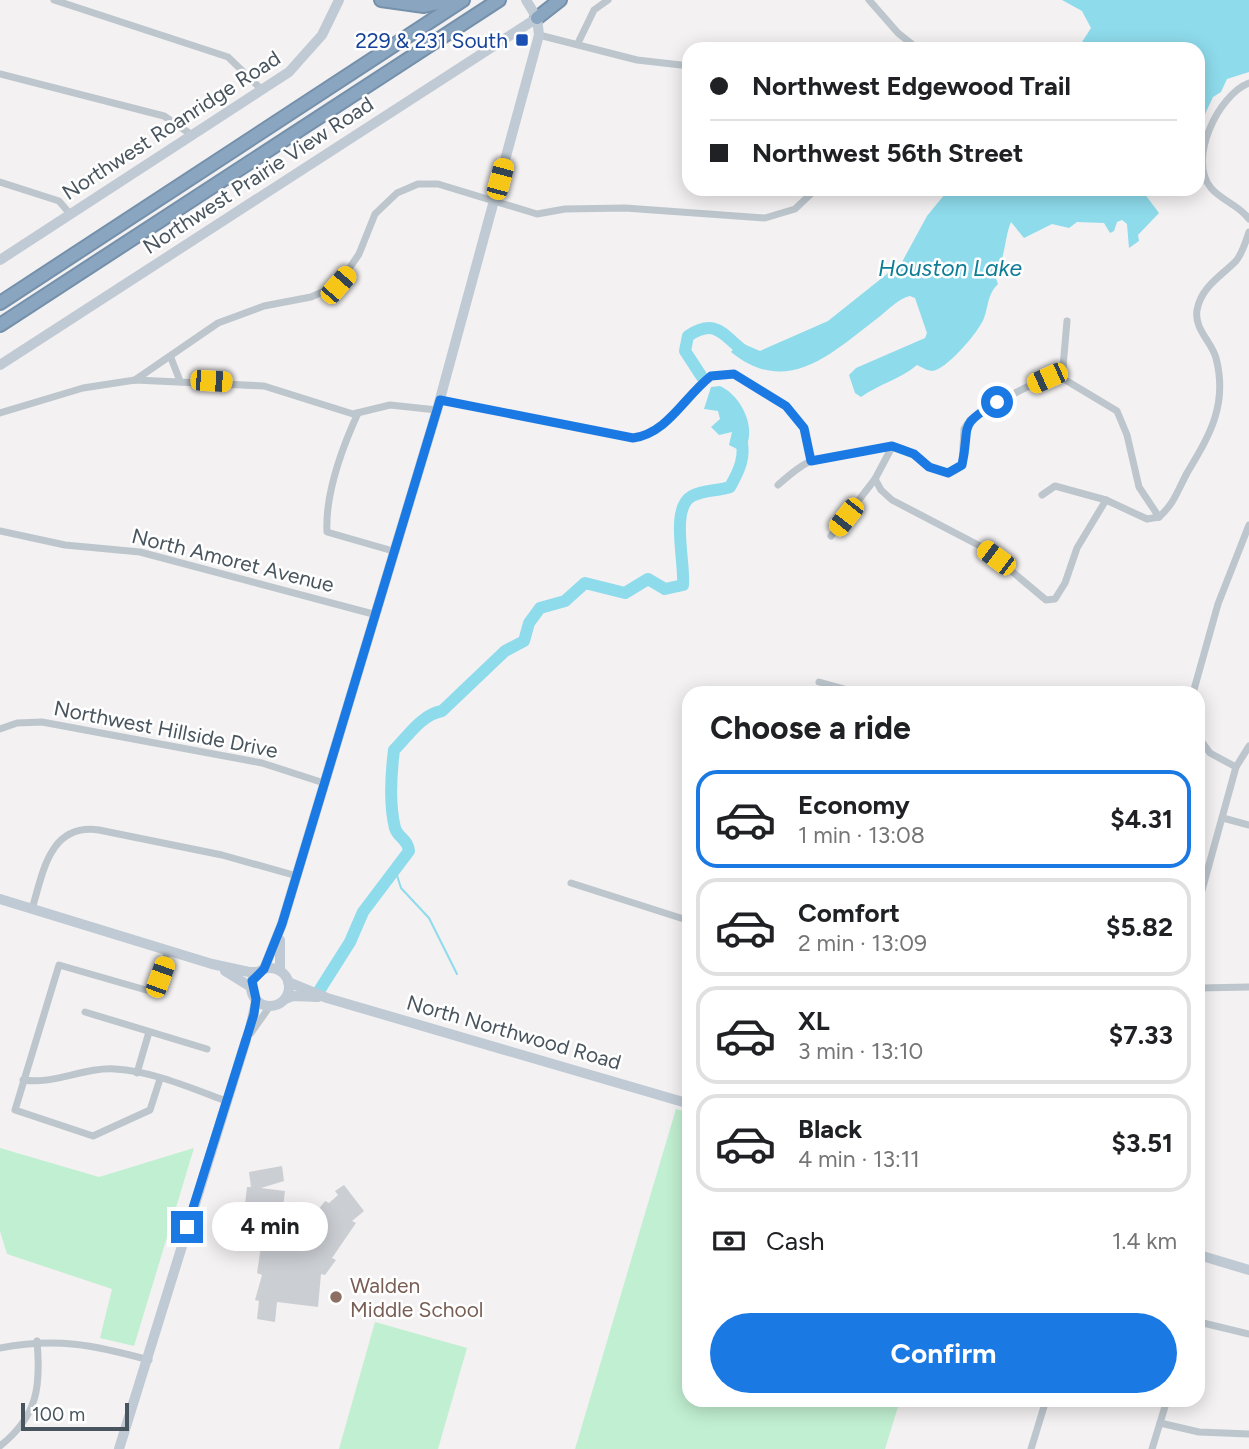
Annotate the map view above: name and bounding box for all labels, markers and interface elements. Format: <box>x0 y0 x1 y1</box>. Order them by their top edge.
place label: 229 & 231 South <box>355 28 508 53</box>
marker: 229 & 231 South <box>514 32 530 48</box>
street label: Northwest Roanridge Road <box>57 45 285 205</box>
text: Northwest Edgewood Trail <box>752 70 1071 102</box>
street label: Northwest Prairie View Road <box>138 91 378 259</box>
text: Northwest 56th Street <box>752 137 1023 169</box>
car <box>485 156 516 202</box>
water label: Houston Lake <box>878 254 1022 282</box>
car <box>317 262 360 308</box>
car <box>1024 360 1071 396</box>
car <box>190 369 233 393</box>
route start <box>981 386 1013 418</box>
car <box>825 494 868 540</box>
street label: North Amoret Avenue <box>129 523 337 597</box>
car <box>973 537 1020 579</box>
street label: Northwest Hillside Drive <box>52 695 280 763</box>
text: Choose a ride <box>710 709 911 747</box>
icon: car <box>714 788 777 851</box>
text: Economy <box>798 789 910 821</box>
text: $4.31 <box>1110 803 1173 835</box>
text: 1 min · 13:08 <box>798 821 925 849</box>
icon: car <box>714 896 777 959</box>
text: Comfort <box>798 897 900 929</box>
text: $5.82 <box>1106 911 1173 943</box>
text: 2 min · 13:09 <box>798 929 927 957</box>
car <box>143 954 178 1000</box>
street label: North Northwood Road <box>404 989 624 1075</box>
icon: car <box>714 1004 777 1067</box>
text: XL <box>798 1005 830 1037</box>
text: $7.33 <box>1109 1019 1173 1051</box>
text: 3 min · 13:10 <box>798 1037 923 1065</box>
icon: car <box>714 1112 777 1175</box>
text: Black <box>798 1113 862 1145</box>
text: $3.51 <box>1112 1127 1173 1159</box>
text: 4 min · 13:11 <box>798 1145 920 1173</box>
callout: 4 min <box>212 1202 327 1252</box>
route end <box>171 1211 203 1243</box>
text: 4 min <box>240 1212 300 1240</box>
icon: cash <box>710 1222 748 1260</box>
text: Cash <box>766 1225 825 1257</box>
text: 1.4 km <box>1112 1227 1177 1255</box>
place label: Walden Middle School <box>350 1273 483 1322</box>
marker: Walden Middle School <box>328 1289 344 1305</box>
button: Confirm <box>710 1313 1177 1393</box>
scale bar <box>21 1400 130 1432</box>
text: 100 m <box>32 1403 85 1426</box>

